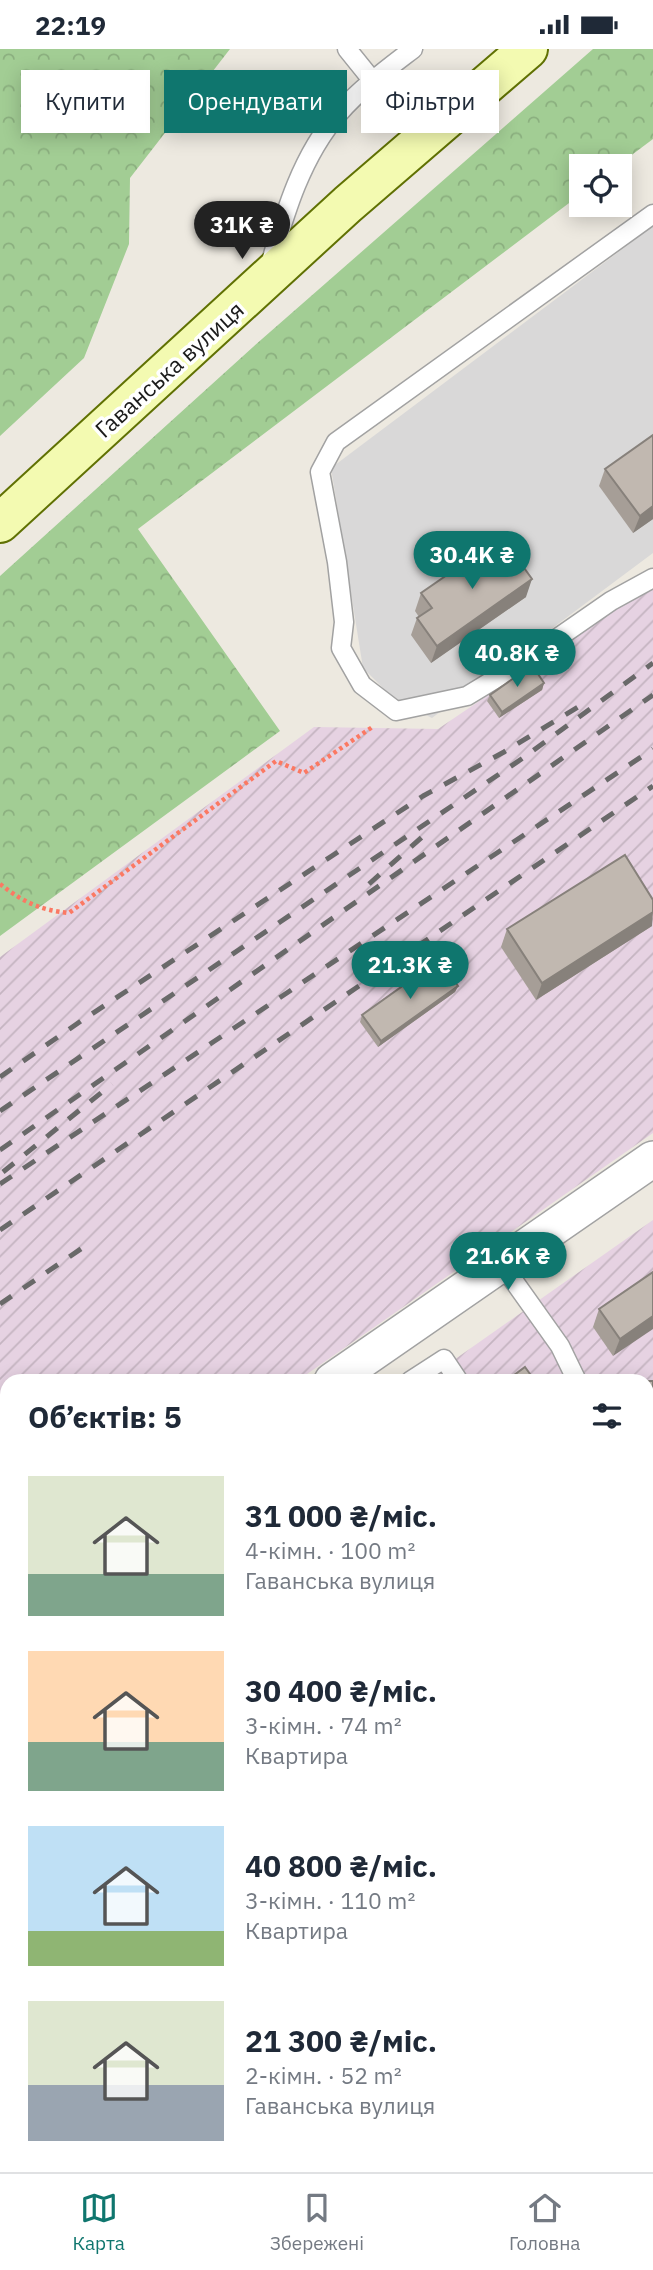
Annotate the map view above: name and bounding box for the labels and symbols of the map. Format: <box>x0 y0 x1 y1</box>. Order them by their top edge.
pin: 31K ₴ <box>193 201 291 261</box>
street label: Гаванська вулиця <box>88 294 250 444</box>
pin: 30.4K ₴ <box>407 531 537 591</box>
pin: 40.8K ₴ <box>452 629 582 689</box>
pin: 21.3K ₴ <box>345 941 475 1001</box>
pin: 21.6K ₴ <box>443 1233 573 1292</box>

